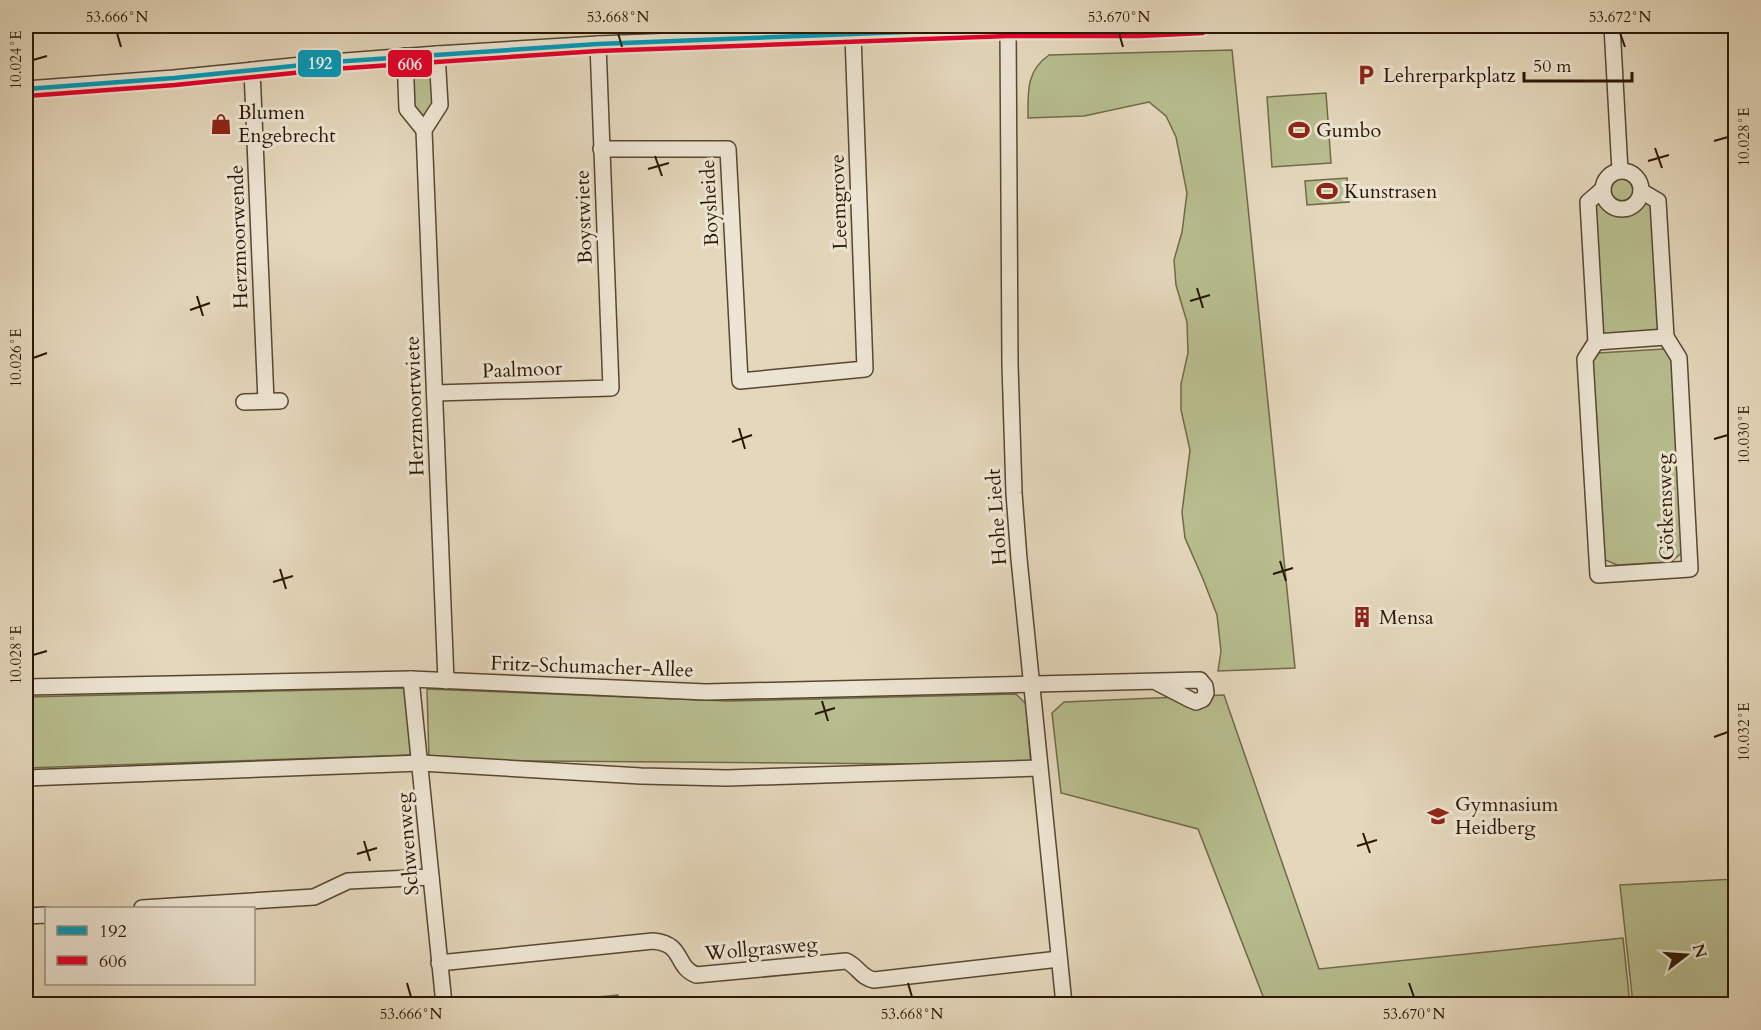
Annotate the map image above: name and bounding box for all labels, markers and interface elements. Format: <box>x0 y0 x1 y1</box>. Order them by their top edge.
text: 53.666°N <box>86 7 149 27</box>
text: 53.668°N <box>587 7 650 27</box>
text: 53.670°N <box>1088 7 1151 27</box>
text: 53.672°N <box>1589 7 1652 27</box>
text: 10.024°E <box>6 30 26 90</box>
scale bar <box>1524 45 1632 83</box>
line badge: 192 <box>297 49 342 78</box>
line badge: 606 <box>387 49 433 78</box>
text: 192 <box>308 53 332 75</box>
text: 606 <box>398 54 422 76</box>
text: 50 m <box>1533 54 1572 79</box>
place label: Lehrerparkplatz <box>1383 62 1516 89</box>
parking icon: Lehrerparkplatz <box>1354 63 1378 87</box>
place label: Blumen Engebrecht <box>238 99 336 149</box>
text: 10.028°E <box>1734 107 1754 167</box>
shop icon: Blumen Engebrecht <box>209 112 233 136</box>
place label: Gumbo <box>1316 117 1381 144</box>
sports icon: Gumbo <box>1287 118 1311 142</box>
street label: Leemgrove <box>823 154 854 250</box>
street label: Boysheide <box>694 159 725 247</box>
street label: Herzmoorwende <box>222 165 255 309</box>
street label: Boystwiete <box>568 169 599 264</box>
place label: Kunstrasen <box>1344 178 1438 205</box>
sports icon: Kunstrasen <box>1315 179 1339 203</box>
text: 10.026°E <box>6 328 26 388</box>
street label: Herzmoortwiete <box>399 335 430 477</box>
street label: Paalmoor <box>482 355 563 384</box>
text: 10.030°E <box>1734 405 1754 465</box>
street label: Götkensweg <box>1650 452 1681 561</box>
street label: Hohe Liedt <box>980 467 1013 566</box>
place label: Mensa <box>1379 604 1434 631</box>
building icon: Mensa <box>1350 605 1374 629</box>
text: 10.028°E <box>6 625 26 685</box>
street label: Fritz-Schumacher-Allee <box>490 649 694 684</box>
text: 10.032°E <box>1734 702 1754 762</box>
street label: Schwenweg <box>389 791 425 896</box>
place label: Gymnasium Heidberg <box>1455 791 1559 841</box>
school or university icon: Gymnasium Heidberg <box>1426 804 1450 828</box>
legend <box>45 907 255 985</box>
text: 192 <box>99 919 127 944</box>
north arrow <box>1656 925 1716 985</box>
street label: Wollgrasweg <box>702 930 819 967</box>
text: N <box>1687 941 1712 961</box>
text: 606 <box>99 949 127 974</box>
text: 53.666°N <box>380 1004 443 1024</box>
text: 53.668°N <box>881 1004 944 1024</box>
text: 53.670°N <box>1383 1004 1446 1024</box>

